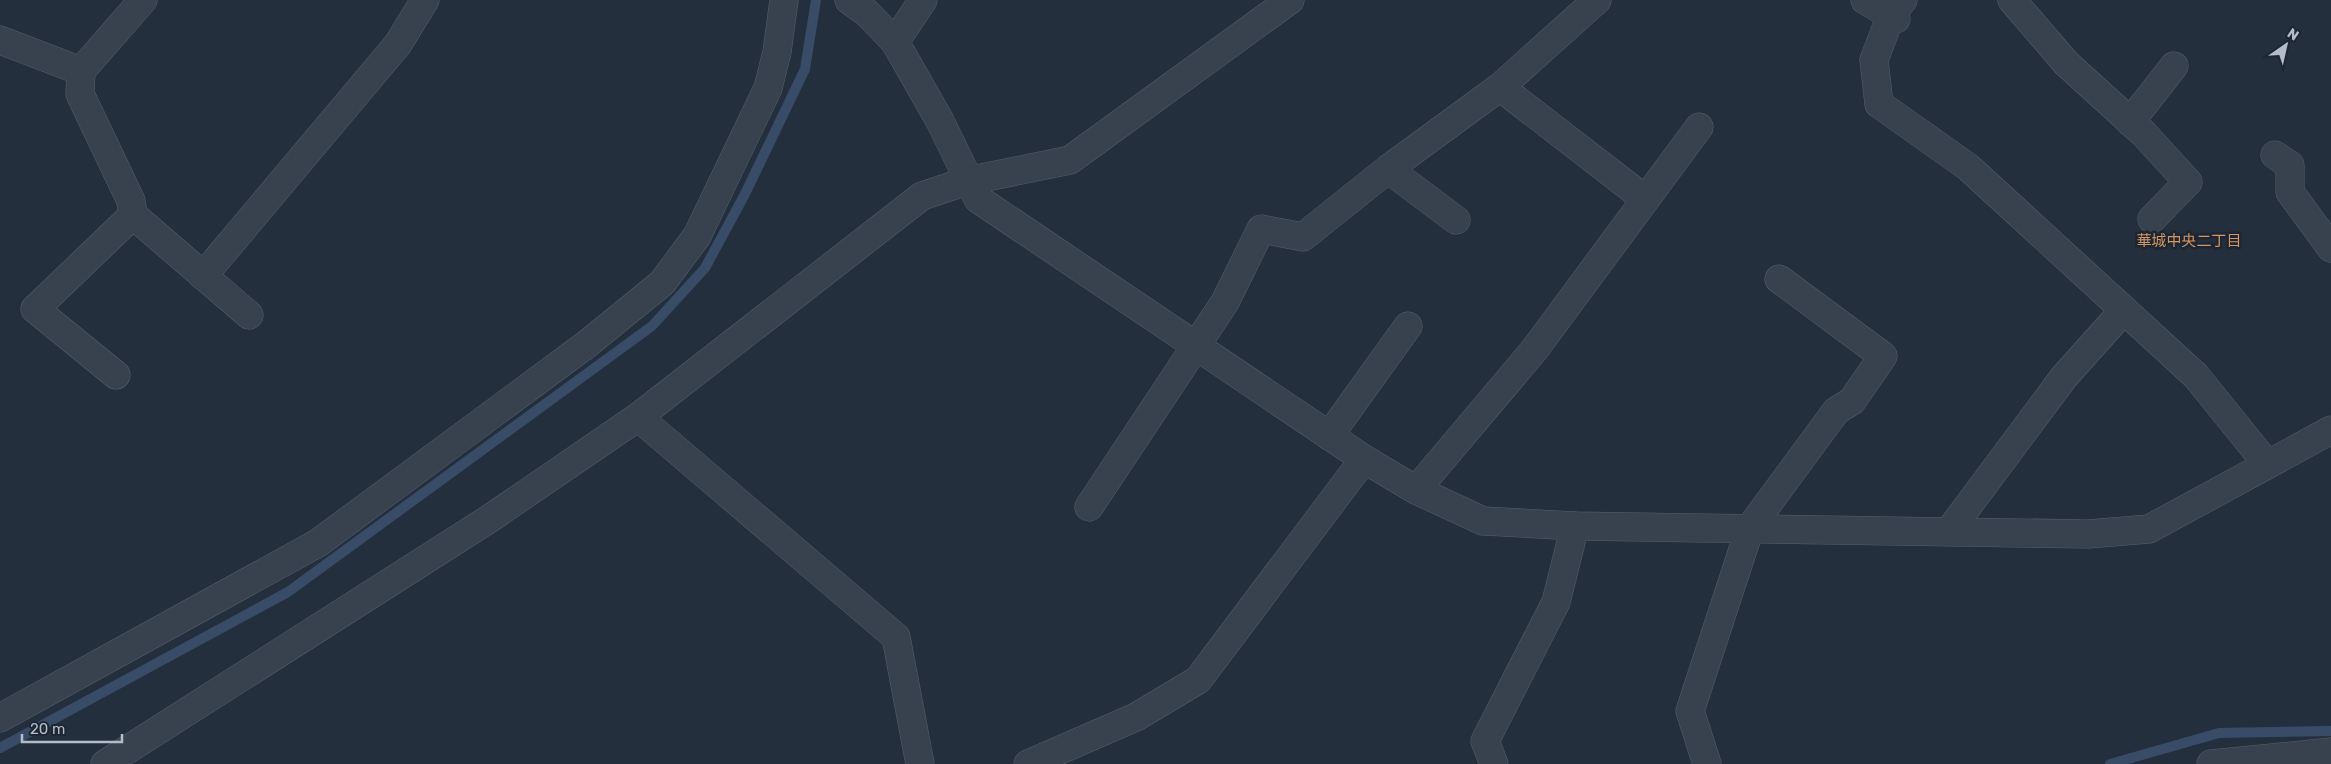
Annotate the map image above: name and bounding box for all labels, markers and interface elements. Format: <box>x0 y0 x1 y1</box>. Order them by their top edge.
north arrow <box>2261 20 2311 70</box>
text: N <box>2284 25 2302 45</box>
district label: 華城中央二丁目 <box>2136 232 2242 250</box>
scale bar <box>22 712 122 744</box>
text: 20 m <box>30 720 65 738</box>

